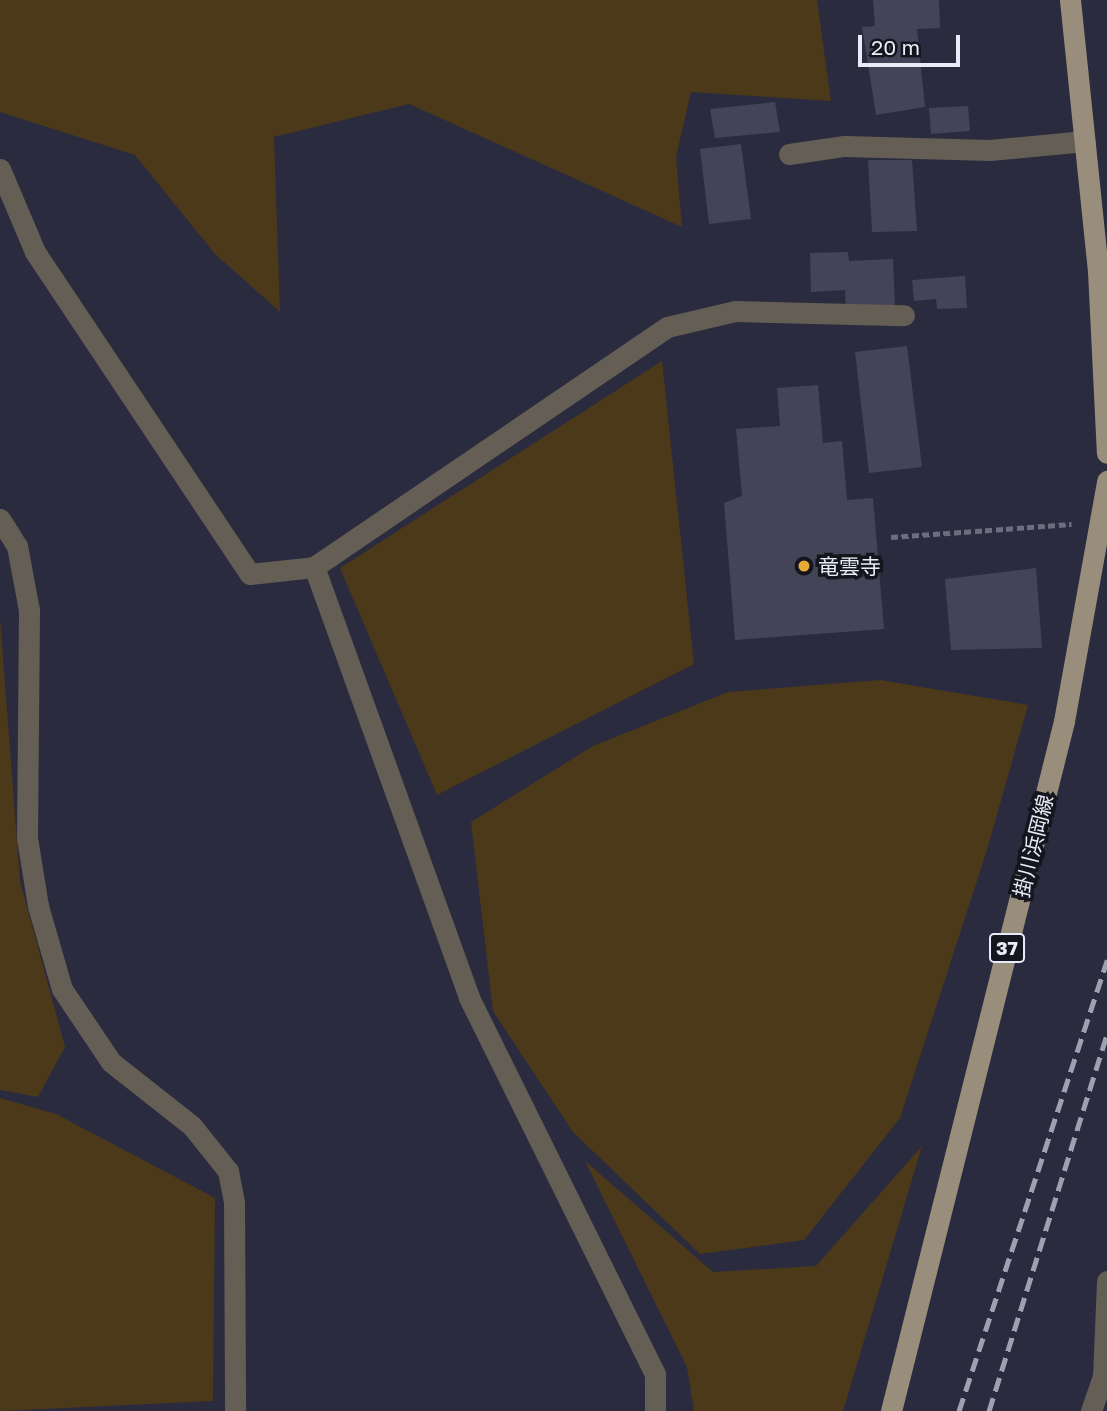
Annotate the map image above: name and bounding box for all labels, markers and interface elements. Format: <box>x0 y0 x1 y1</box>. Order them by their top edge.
scale bar <box>862 21 964 65</box>
text: 20 m <box>871 34 920 60</box>
place label: 竜雲寺 <box>818 553 881 579</box>
marker: 竜雲寺 <box>796 558 812 574</box>
street label: 掛川浜岡線 <box>1008 792 1058 900</box>
road number: 37 <box>988 932 1026 964</box>

